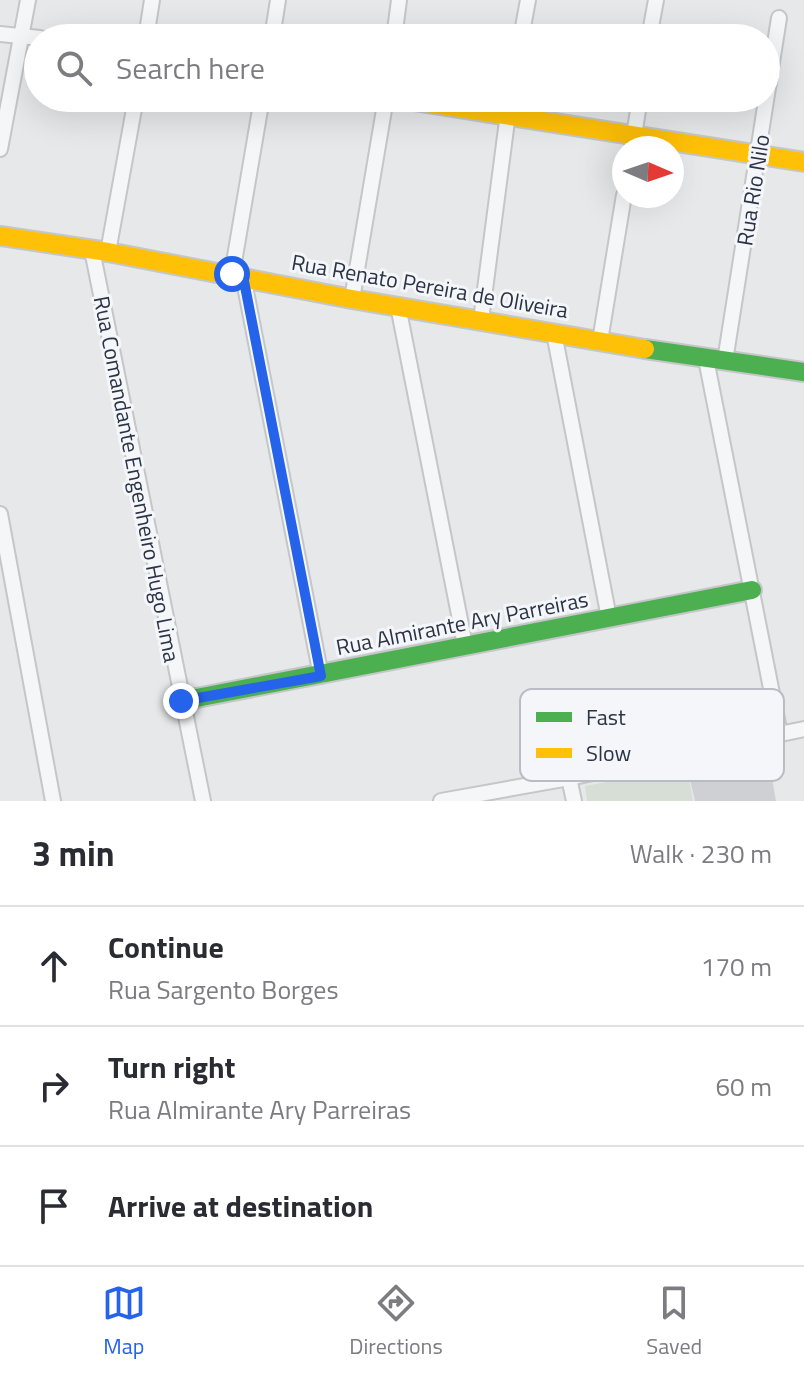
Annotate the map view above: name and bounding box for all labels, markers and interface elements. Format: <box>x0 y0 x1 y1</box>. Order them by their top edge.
search box <box>24 24 780 112</box>
text: Search here <box>116 45 265 91</box>
icon: search <box>52 46 96 90</box>
street label: Rua Rio Nilo <box>727 132 779 248</box>
north arrow <box>612 136 684 208</box>
street label: Rua Renato Pereira de Oliveira <box>289 245 571 327</box>
route start <box>214 256 250 292</box>
street label: Rua Comandante Engenheiro Hugo Lima <box>85 293 189 665</box>
street label: Rua Almirante Ary Parreiras <box>333 582 591 664</box>
route end <box>163 683 199 719</box>
legend <box>520 689 784 781</box>
text: Fast <box>586 700 626 734</box>
text: Slow <box>586 736 632 770</box>
text: 3 min <box>32 827 115 879</box>
text: Walk · 230 m <box>630 834 772 873</box>
text: Continue <box>108 924 224 970</box>
icon: ahead <box>32 944 76 988</box>
text: 170 m <box>701 947 772 986</box>
text: Rua Sargento Borges <box>108 970 339 1009</box>
text: Turn right <box>108 1044 236 1090</box>
icon: right <box>32 1064 76 1108</box>
text: 60 m <box>715 1067 772 1106</box>
text: Rua Almirante Ary Parreiras <box>108 1090 411 1129</box>
text: Arrive at destination <box>108 1183 373 1229</box>
icon: arrive <box>32 1184 76 1228</box>
tab: Map <box>102 1281 146 1363</box>
tab: Directions <box>349 1281 443 1363</box>
tab: Saved <box>646 1281 702 1363</box>

